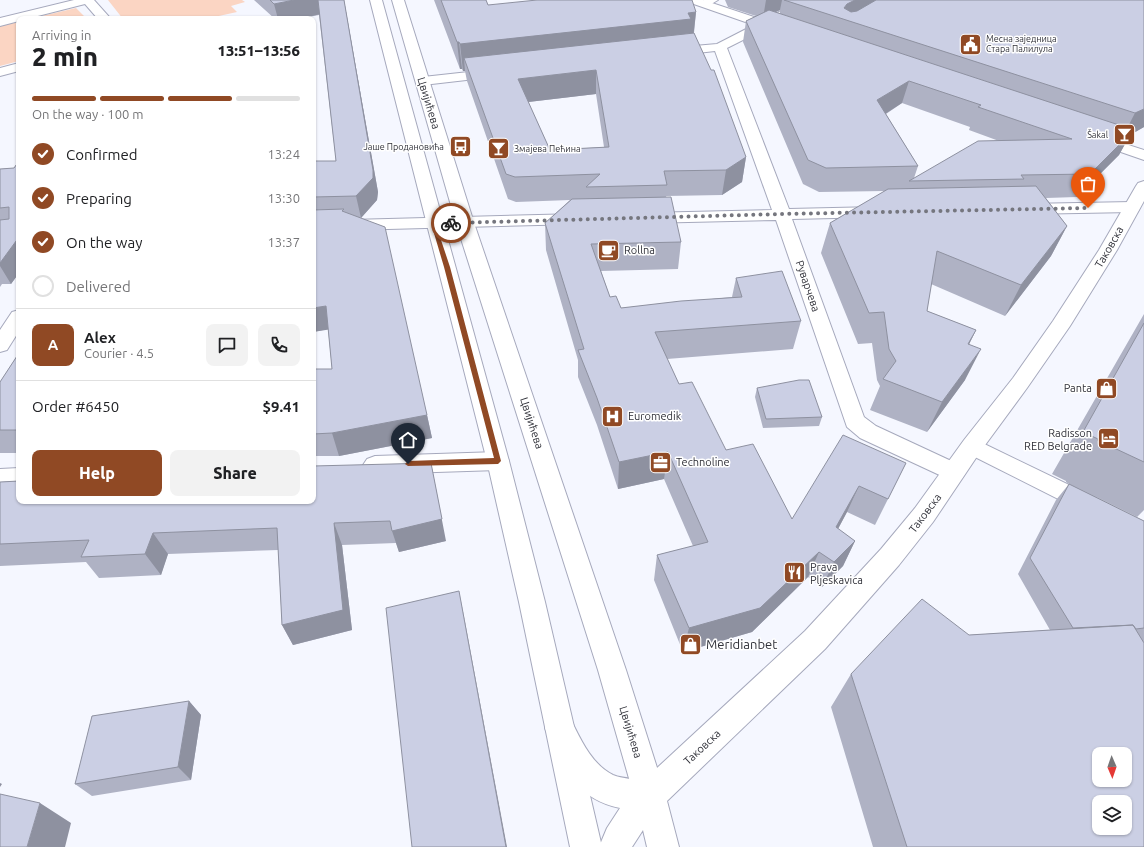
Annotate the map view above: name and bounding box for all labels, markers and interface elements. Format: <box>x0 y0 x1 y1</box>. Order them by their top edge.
text: Arriving in <box>32 28 91 42</box>
public building icon: Месна заједница Стара Палилула <box>957 31 983 57</box>
place label: Месна заједница Стара Палилула <box>986 34 1057 54</box>
text: 2 min <box>32 42 98 71</box>
text: 13:51–13:56 <box>217 42 300 59</box>
street label: Цвијићева <box>415 76 443 130</box>
text: On the way · 100 m <box>32 107 144 121</box>
bar icon: Šakal <box>1111 122 1137 148</box>
place label: Šakal <box>1087 128 1109 140</box>
bus stop icon: Јаше Продановића <box>447 134 473 160</box>
bar icon: Змајева Пећина <box>485 136 511 162</box>
place label: Јаше Продановића <box>363 142 444 152</box>
icon: check <box>32 143 54 165</box>
place label: Змајева Пећина <box>514 144 581 154</box>
text: Confirmed <box>66 146 138 163</box>
text: 13:24 <box>267 147 300 161</box>
pin <box>1071 167 1105 208</box>
icon: bag <box>1077 173 1099 195</box>
icon: check <box>32 187 54 209</box>
text: Preparing <box>66 190 132 207</box>
text: 13:30 <box>267 191 300 205</box>
courier <box>431 203 471 243</box>
icon: bike <box>440 212 462 234</box>
street label: Таковска <box>1092 224 1126 270</box>
icon: check <box>32 231 54 253</box>
text: On the way <box>66 234 142 251</box>
text: 13:37 <box>267 235 300 249</box>
cafe icon: Rollna <box>596 237 622 263</box>
place label: Rollna <box>624 244 655 256</box>
street label: Руварчева <box>794 259 822 313</box>
text: Delivered <box>66 278 131 295</box>
button: chat <box>206 324 248 366</box>
button: phone <box>258 324 300 366</box>
text: Alex <box>84 329 116 346</box>
text: A <box>48 336 58 353</box>
text: Courier · 4.5 <box>84 346 154 360</box>
shop icon: Panta <box>1094 375 1120 401</box>
place label: Panta <box>1064 382 1092 394</box>
street label: Цвијићева <box>518 396 546 450</box>
text: Order #6450 <box>32 398 119 415</box>
text: $9.41 <box>262 398 300 415</box>
hospital icon: Euromedik <box>599 403 625 429</box>
place label: Euromedik <box>628 410 682 422</box>
pin <box>391 423 425 464</box>
hotel icon: Radisson RED Belgrade <box>1095 426 1121 452</box>
place label: Radisson RED Belgrade <box>1024 427 1092 452</box>
icon: home <box>397 429 419 451</box>
office icon: Technoline <box>648 449 674 475</box>
button: Help <box>32 450 162 496</box>
button: Share <box>170 450 300 496</box>
place label: Technoline <box>676 456 730 468</box>
street label: Таковска <box>906 491 944 535</box>
restaurant icon: Prava Pljeskavica <box>782 560 808 586</box>
place label: Prava Pljeskavica <box>810 561 863 586</box>
shop icon: Meridianbet <box>677 631 703 657</box>
place label: Meridianbet <box>706 637 777 651</box>
street label: Цвијићева <box>617 705 645 759</box>
street label: Таковска <box>681 727 723 767</box>
north arrow <box>1092 747 1132 787</box>
map controls <box>1092 747 1132 835</box>
button: layers <box>1092 795 1132 835</box>

